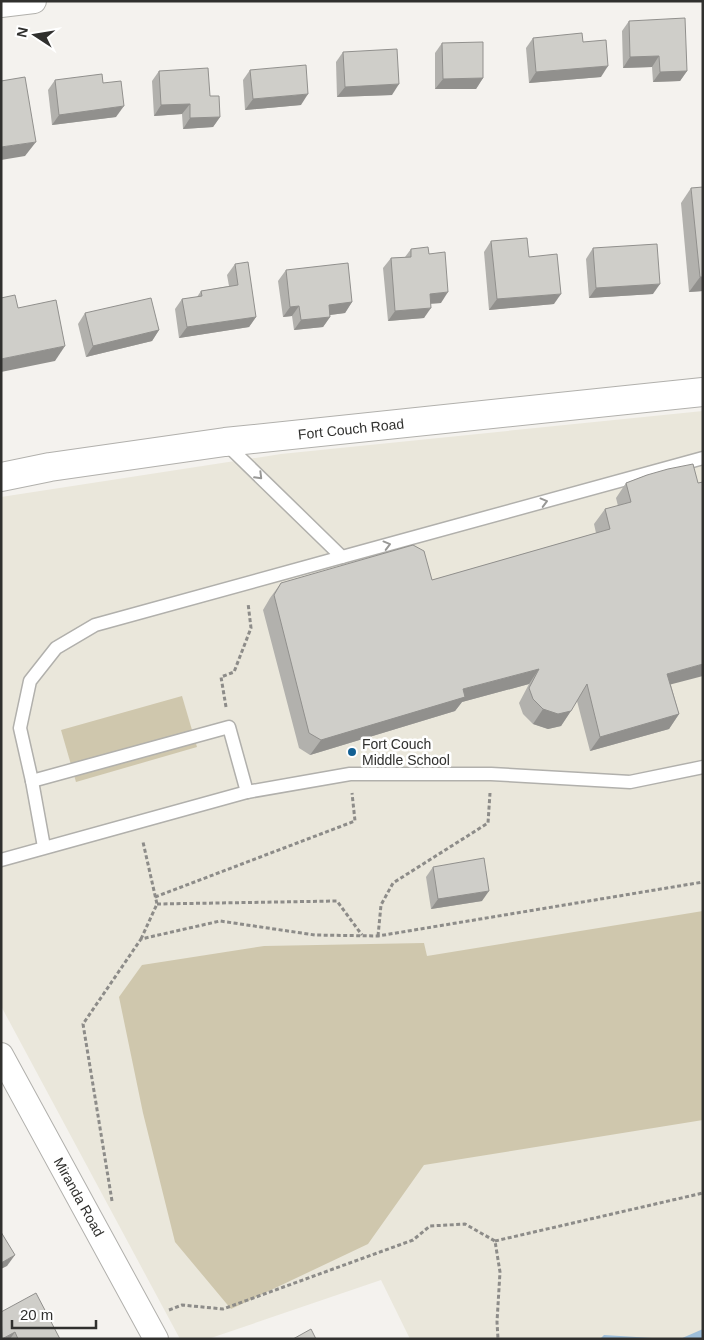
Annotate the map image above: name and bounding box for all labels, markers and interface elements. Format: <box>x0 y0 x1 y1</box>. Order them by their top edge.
north arrow <box>10 10 60 60</box>
text: N <box>13 26 31 39</box>
street label: Fort Couch Road <box>297 415 405 443</box>
one-way arrow <box>254 470 263 479</box>
one-way arrow <box>539 497 547 507</box>
one-way arrow <box>382 540 391 550</box>
place label: Fort Couch Middle School <box>362 736 450 768</box>
marker: Fort Couch Middle School <box>346 746 358 758</box>
street label: Miranda Road <box>51 1155 107 1239</box>
scale bar <box>12 1298 96 1330</box>
text: 20 m <box>20 1306 53 1323</box>

